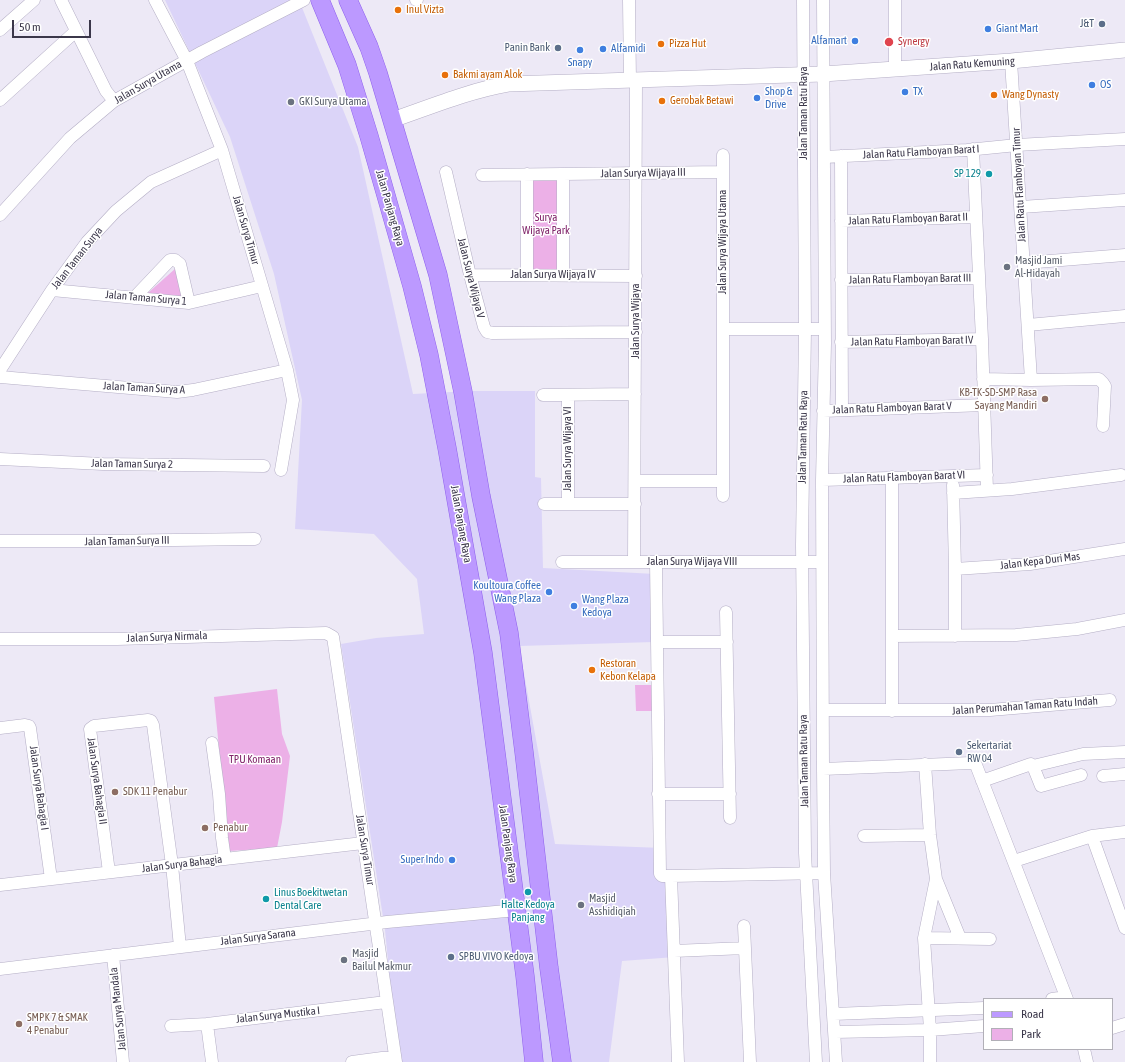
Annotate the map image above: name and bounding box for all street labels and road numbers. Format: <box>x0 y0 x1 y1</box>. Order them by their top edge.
street label: Jalan Ratu Kemuning <box>929 54 1015 74</box>
street label: Jalan Surya Utama <box>112 57 184 107</box>
street label: Jalan Taman Ratu Raya <box>797 66 811 160</box>
street label: Jalan Ratu Flamboyan Timur <box>1009 127 1029 243</box>
street label: Jalan Ratu Flamboyan Barat I <box>862 142 980 162</box>
street label: Jalan Surya Wijaya III <box>600 166 686 180</box>
street label: Jalan Panjang Raya <box>373 168 407 248</box>
street label: Jalan Surya Wijaya Utama <box>716 190 730 294</box>
street label: Jalan Surya Timur <box>230 194 262 266</box>
street label: Jalan Ratu Flamboyan Barat II <box>848 210 968 228</box>
street label: Jalan Taman Surya <box>49 224 105 292</box>
street label: Jalan Surya Wijaya V <box>455 236 487 320</box>
street label: Jalan Surya Wijaya IV <box>510 268 596 282</box>
street label: Jalan Ratu Flamboyan Barat III <box>849 271 971 287</box>
street label: Jalan Surya Wijaya <box>629 283 643 359</box>
street label: Jalan Taman Surya 1 <box>105 288 187 308</box>
street label: Jalan Ratu Flamboyan Barat IV <box>851 333 973 349</box>
street label: Jalan Taman Surya A <box>103 379 185 397</box>
street label: Jalan Taman Ratu Raya <box>796 390 810 484</box>
street label: Jalan Ratu Flamboyan Barat V <box>832 399 952 417</box>
street label: Jalan Surya Wijaya VI <box>561 406 575 492</box>
street label: Jalan Taman Surya 2 <box>91 457 173 471</box>
street label: Jalan Ratu Flamboyan Barat VI <box>843 468 965 486</box>
street label: Jalan Panjang Raya <box>448 484 474 564</box>
street label: Jalan Taman Surya III <box>84 534 170 548</box>
street label: Jalan Kepa Duri Mas <box>999 550 1081 572</box>
street label: Jalan Surya Wijaya VIII <box>647 555 737 569</box>
street label: Jalan Surya Nirmala <box>126 629 208 645</box>
street label: Jalan Perumahan Taman Ratu Indah <box>952 694 1098 718</box>
street label: Jalan Taman Ratu Raya <box>797 714 811 808</box>
street label: Jalan Surya Bahagia II <box>84 737 110 825</box>
street label: Jalan Surya Bahagia I <box>27 745 51 831</box>
street label: Jalan Panjang Raya <box>496 804 520 884</box>
street label: Jalan Surya Timur <box>353 814 377 886</box>
street label: Jalan Surya Bahagia <box>141 853 223 875</box>
street label: Jalan Surya Sarana <box>219 926 297 948</box>
street label: Jalan Surya Mandala <box>107 967 129 1051</box>
street label: Jalan Surya Mustika I <box>235 1004 321 1026</box>

